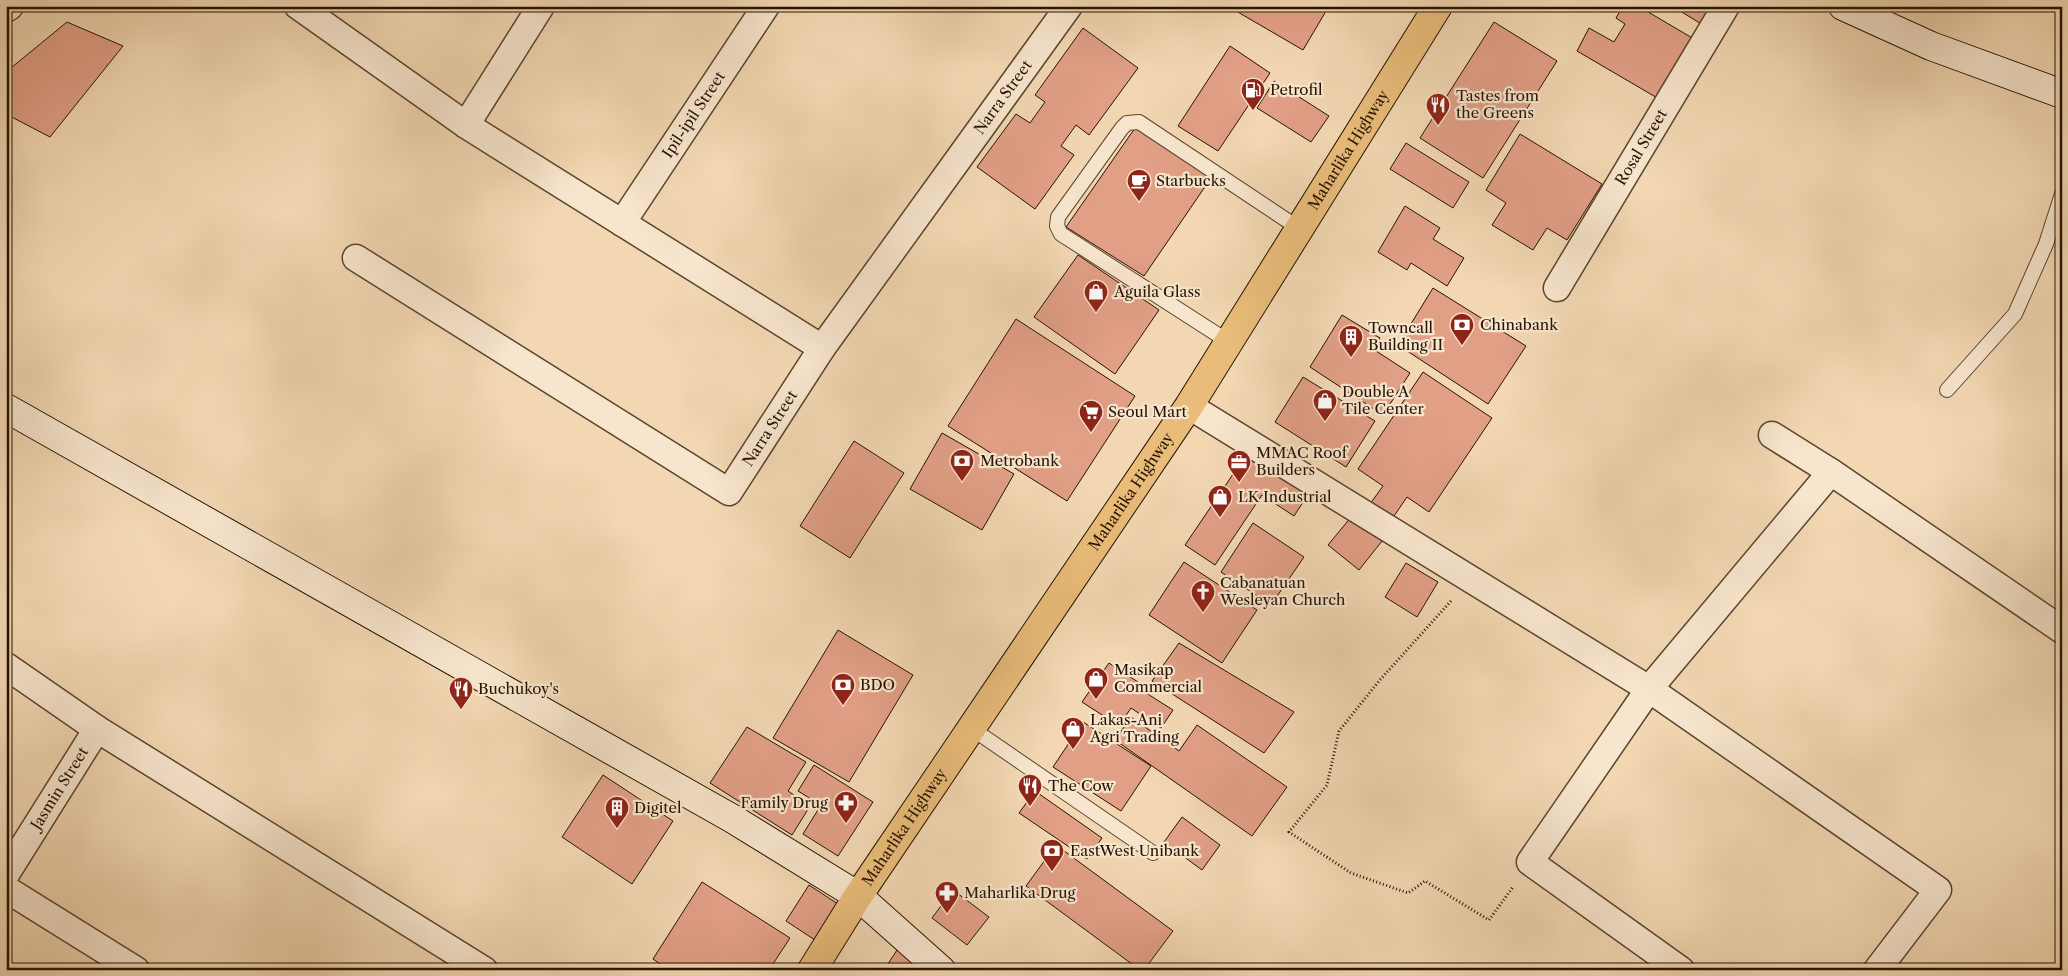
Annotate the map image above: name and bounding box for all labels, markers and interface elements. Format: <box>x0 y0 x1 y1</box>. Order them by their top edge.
street label: Narra Street <box>970 56 1036 138</box>
street label: Ipil-ipil Street <box>658 67 729 161</box>
fuel station icon: Petrofil <box>1240 77 1266 111</box>
place label: Petrofil <box>1270 80 1323 99</box>
street label: Maharlika Highway <box>1303 86 1393 213</box>
place label: Tastes from the Greens <box>1456 86 1539 122</box>
restaurant icon: Tastes from the Greens <box>1425 92 1451 126</box>
street label: Rosal Street <box>1611 105 1671 189</box>
cafe icon: Starbucks <box>1126 168 1152 202</box>
place label: Starbucks <box>1156 171 1226 190</box>
shop icon: Aguila Glass <box>1083 279 1109 313</box>
place label: Aguila Glass <box>1113 282 1200 301</box>
bank icon: Chinabank <box>1449 312 1475 346</box>
place label: Chinabank <box>1480 315 1559 334</box>
place label: Towncall Building II <box>1368 318 1443 354</box>
building icon: Towncall Building II <box>1338 324 1364 358</box>
place label: Double A Tile Center <box>1342 382 1424 418</box>
street label: Narra Street <box>738 386 802 470</box>
shop icon: Double A Tile Center <box>1312 388 1338 422</box>
supermarket icon: Seoul Mart <box>1078 399 1104 433</box>
place label: Seoul Mart <box>1108 402 1188 421</box>
street label: Maharlika Highway <box>1084 428 1178 554</box>
place label: MMAC Roof Builders <box>1256 443 1349 479</box>
bank icon: Metrobank <box>949 448 975 482</box>
office icon: MMAC Roof Builders <box>1226 449 1252 483</box>
place label: Metrobank <box>980 451 1060 470</box>
shop icon: LK Industrial <box>1207 484 1233 518</box>
place label: LK Industrial <box>1238 487 1332 506</box>
place label: Cabanatuan Wesleyan Church <box>1219 573 1346 609</box>
church icon: Cabanatuan Wesleyan Church <box>1190 579 1216 613</box>
place label: Masikap Commercial <box>1114 660 1203 696</box>
shop icon: Masikap Commercial <box>1083 666 1109 700</box>
bank icon: BDO <box>830 672 856 706</box>
place label: BDO <box>860 675 895 694</box>
restaurant icon: Buchukoy's <box>448 676 474 710</box>
place label: Buchukoy's <box>478 679 559 698</box>
place label: Lakas-Ani Agri Trading <box>1089 710 1179 746</box>
shop icon: Lakas-Ani Agri Trading <box>1060 716 1086 750</box>
street label: Jasmin Street <box>25 743 93 835</box>
street label: Maharlika Highway <box>857 764 951 890</box>
restaurant icon: The Cow <box>1017 773 1043 807</box>
place label: The Cow <box>1048 776 1114 795</box>
pharmacy icon: Family Drug <box>833 790 859 824</box>
place label: Family Drug <box>741 793 828 812</box>
building icon: Digitel <box>604 795 630 829</box>
place label: Digitel <box>634 798 682 817</box>
bank icon: EastWest Unibank <box>1039 838 1065 872</box>
place label: EastWest Unibank <box>1070 841 1200 860</box>
pharmacy icon: Maharlika Drug <box>934 880 960 914</box>
place label: Maharlika Drug <box>964 883 1075 902</box>

